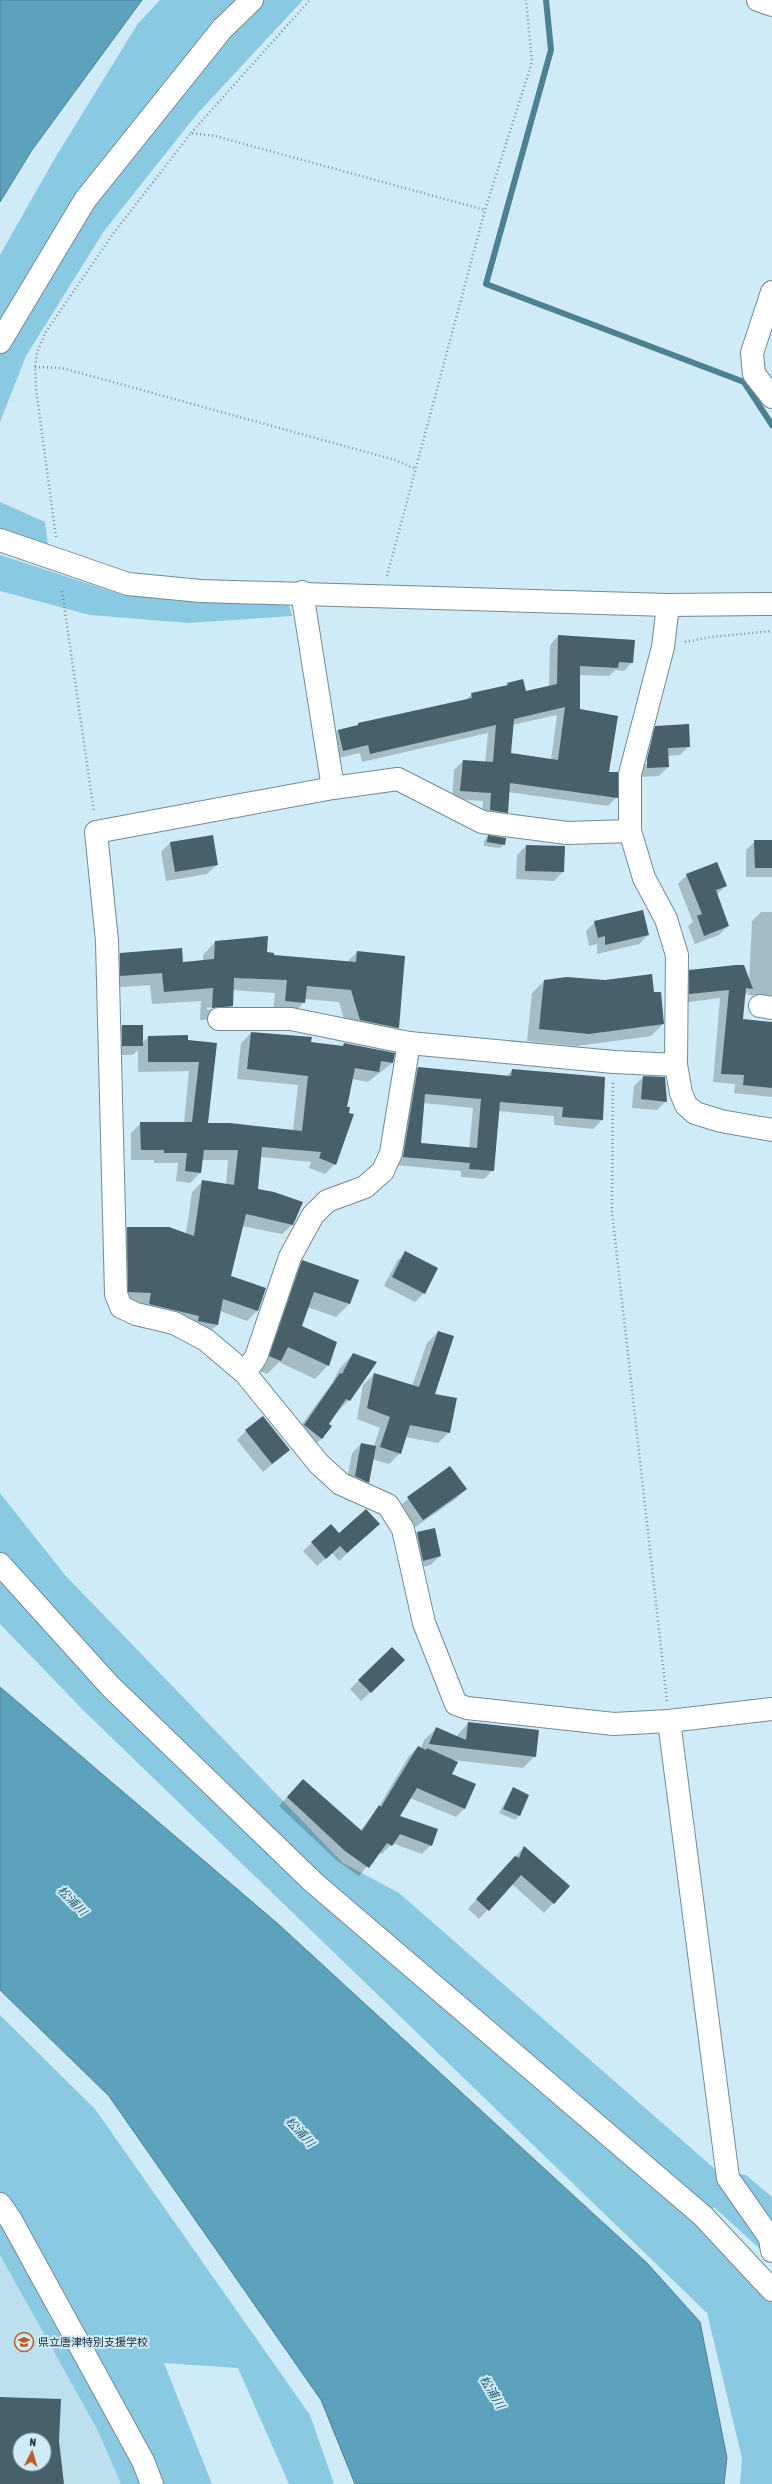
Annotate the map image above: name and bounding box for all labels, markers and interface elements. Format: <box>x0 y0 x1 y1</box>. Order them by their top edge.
water label: 松浦川 <box>54 1883 91 1920</box>
water label: 松浦川 <box>283 2114 319 2151</box>
school or university icon: 県立唐津特別支援学校 <box>13 2331 35 2353</box>
place label: 県立唐津特別支援学校 <box>38 2336 148 2348</box>
water label: 松浦川 <box>477 2373 508 2413</box>
north arrow <box>12 2432 52 2472</box>
text: N <box>29 2436 37 2448</box>

